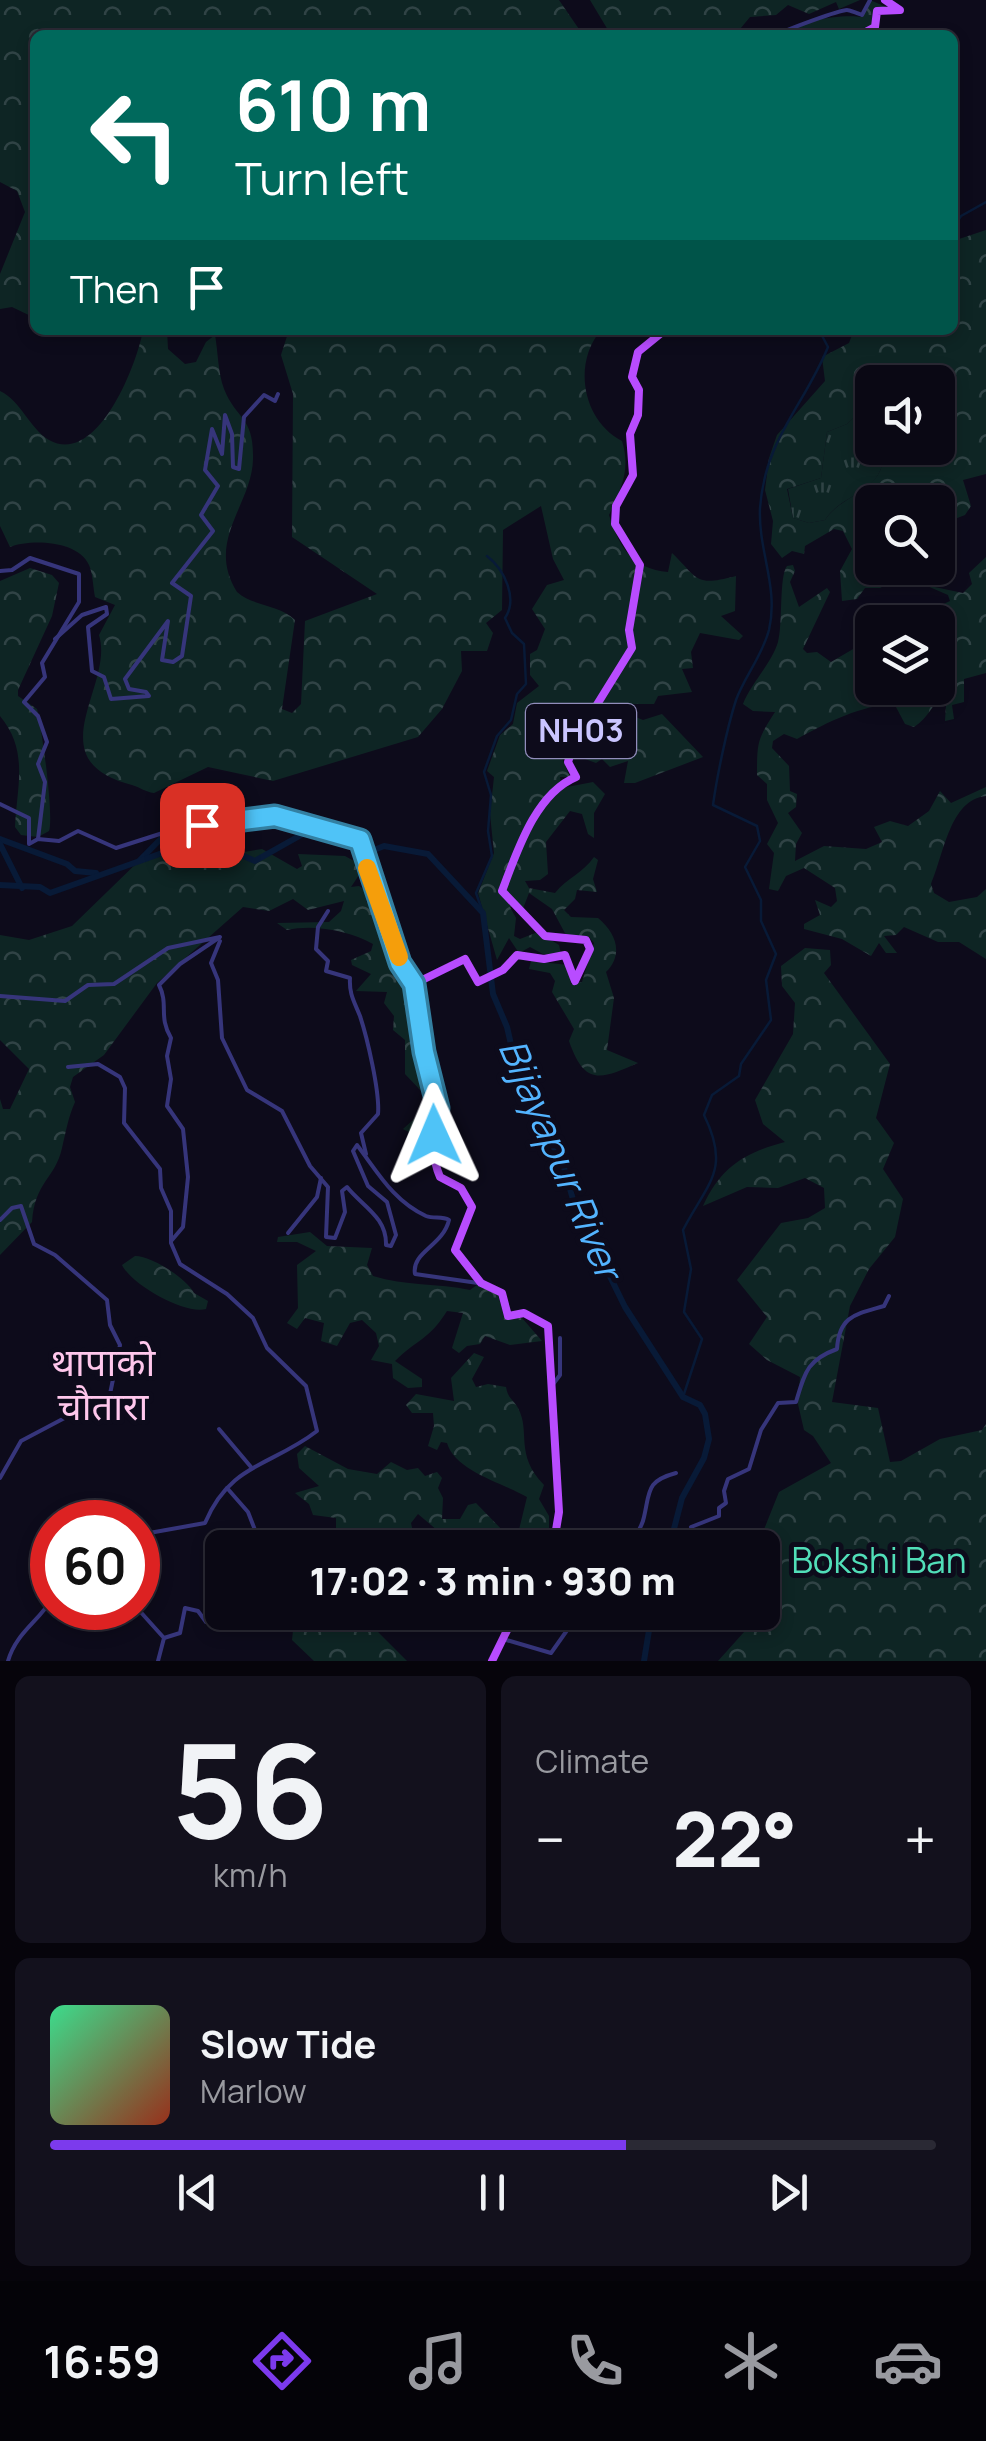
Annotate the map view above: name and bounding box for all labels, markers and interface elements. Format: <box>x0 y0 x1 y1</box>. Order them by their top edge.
text: 610 m <box>235 56 431 152</box>
icon: left <box>70 70 200 200</box>
text: Turn left <box>235 147 409 209</box>
icon: arrive <box>179 260 234 315</box>
text: Then <box>70 262 159 314</box>
map controls <box>855 365 955 705</box>
button: sound <box>855 365 955 465</box>
button: search <box>855 485 955 585</box>
button: layers <box>855 605 955 705</box>
road number: NH03 <box>526 704 636 758</box>
pin <box>160 783 245 868</box>
icon: arrive <box>175 798 230 853</box>
water label: Bijayapur River <box>488 1030 637 1290</box>
position arrow <box>382 1083 486 1187</box>
district label: थापाको चौतारा <box>51 1335 156 1431</box>
speed limit sign: 60 <box>30 1500 160 1630</box>
park label: Bokshi Ban <box>791 1536 967 1584</box>
text: 17:02 · 3 min · 930 m <box>309 1554 676 1606</box>
text: 56 <box>172 1699 329 1877</box>
text: Climate <box>536 1739 649 1783</box>
text: 22° <box>673 1787 797 1890</box>
text: − <box>536 1801 565 1877</box>
text: + <box>904 1801 936 1877</box>
text: km/h <box>213 1853 287 1897</box>
text: Slow Tide <box>200 2017 377 2069</box>
text: Marlow <box>200 2069 307 2113</box>
icon: previous <box>170 2165 225 2220</box>
icon: pause <box>465 2165 520 2220</box>
icon: next <box>761 2165 816 2220</box>
icon: directions <box>247 2326 317 2396</box>
icon: music <box>403 2326 473 2396</box>
icon: phone <box>560 2326 630 2396</box>
icon: climate <box>716 2326 786 2396</box>
icon: car <box>873 2326 943 2396</box>
text: 16:59 <box>43 2330 161 2392</box>

